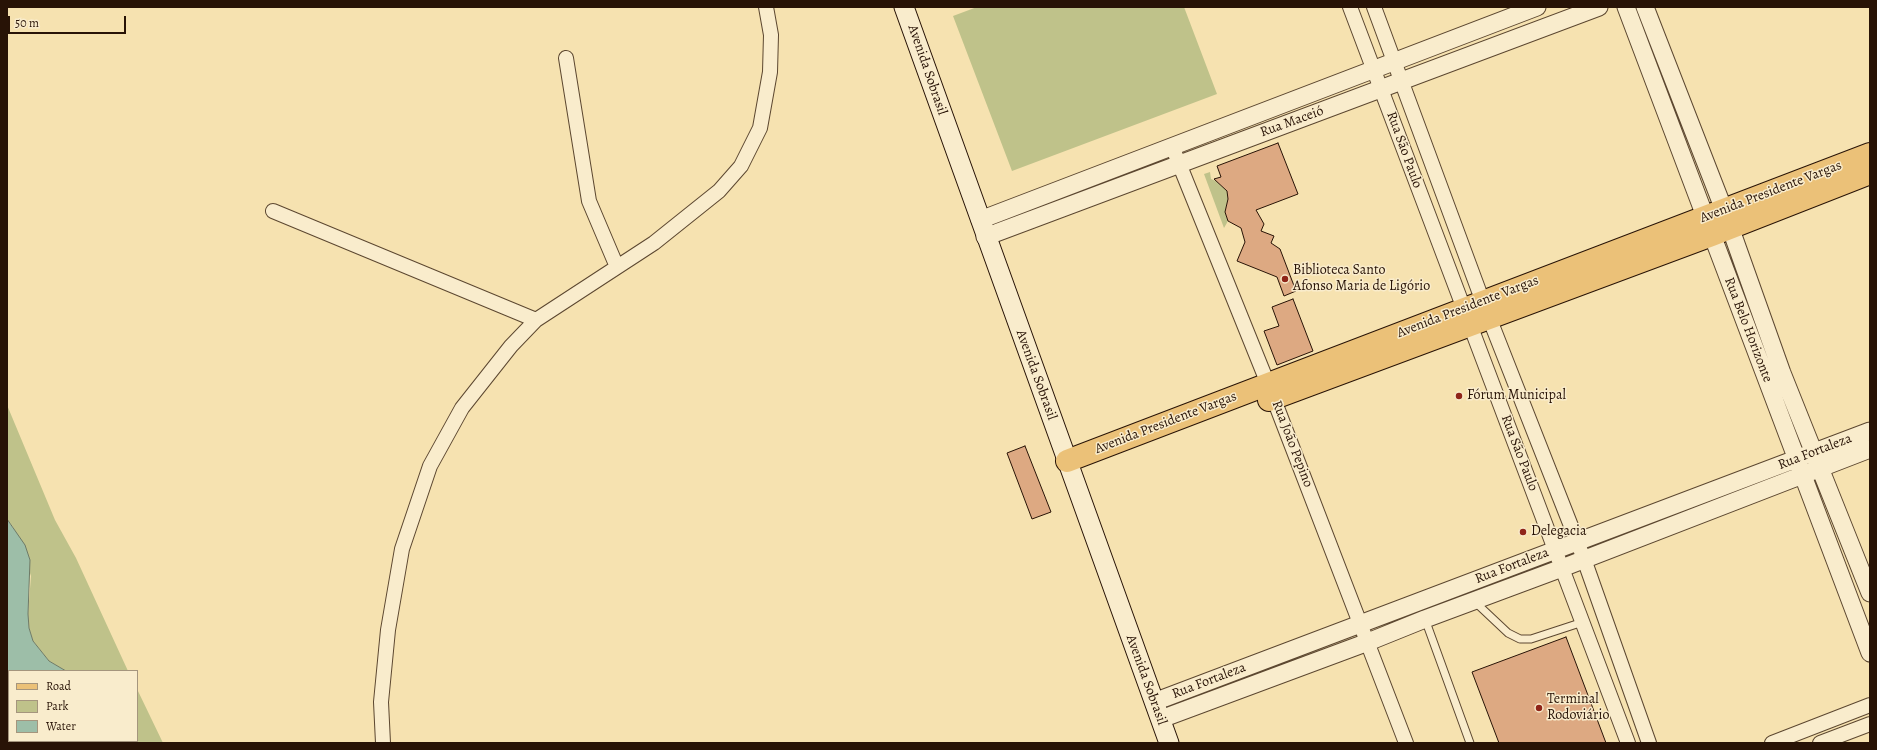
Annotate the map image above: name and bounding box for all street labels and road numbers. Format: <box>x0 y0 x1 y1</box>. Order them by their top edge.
street label: Avenida Sobrasil <box>904 23 950 117</box>
street label: Rua Maceió <box>1258 103 1326 141</box>
street label: Rua São Paulo <box>1382 109 1426 191</box>
street label: Avenida Presidente Vargas <box>1698 157 1844 227</box>
street label: Avenida Presidente Vargas <box>1395 272 1541 342</box>
street label: Rua Belo Horizonte <box>1720 275 1776 385</box>
street label: Avenida Sobrasil <box>1012 328 1060 422</box>
street label: Avenida Presidente Vargas <box>1093 388 1239 458</box>
street label: Rua João Pepino <box>1268 398 1316 490</box>
street label: Rua São Paulo <box>1497 412 1541 494</box>
street label: Rua Fortaleza <box>1776 430 1854 474</box>
street label: Rua Fortaleza <box>1473 544 1551 588</box>
street label: Avenida Sobrasil <box>1122 633 1170 727</box>
street label: Rua Fortaleza <box>1170 659 1248 703</box>

